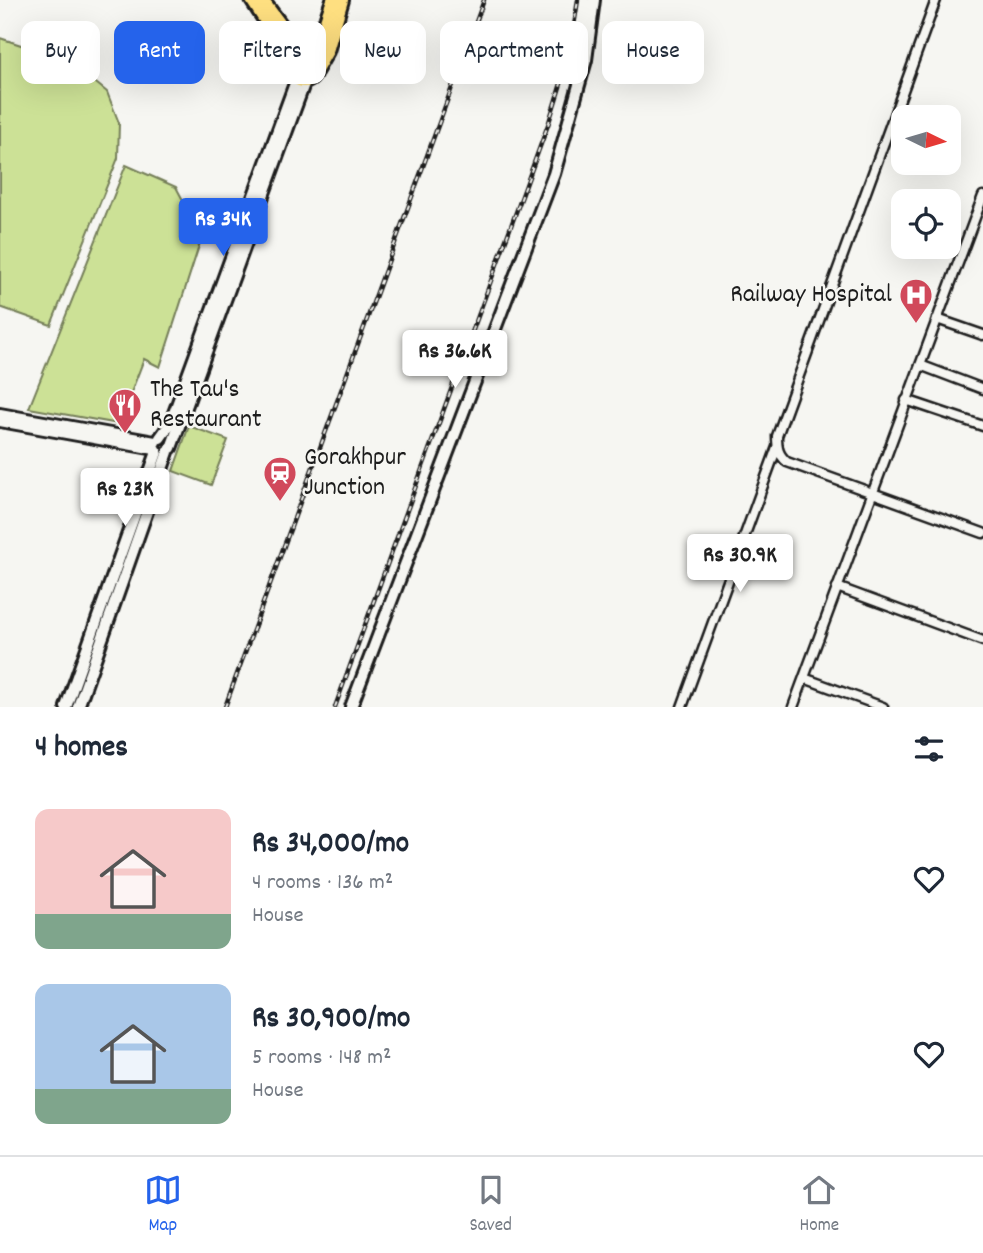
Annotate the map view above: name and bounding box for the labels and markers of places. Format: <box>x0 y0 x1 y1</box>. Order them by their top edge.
pin: Rs 34K <box>166 198 280 258</box>
hospital icon: Railway Hospital <box>897 276 935 325</box>
place label: Railway Hospital <box>730 277 892 314</box>
pin: Rs 36.6K <box>383 330 527 390</box>
place label: The Tau's Restaurant <box>150 372 262 439</box>
restaurant icon: The Tau's Restaurant <box>106 386 144 435</box>
place label: Gorakhpur Junction <box>304 440 406 507</box>
station icon: Gorakhpur Junction <box>261 454 299 503</box>
pin: Rs 23K <box>68 468 182 528</box>
pin: Rs 30.9K <box>668 534 812 594</box>

